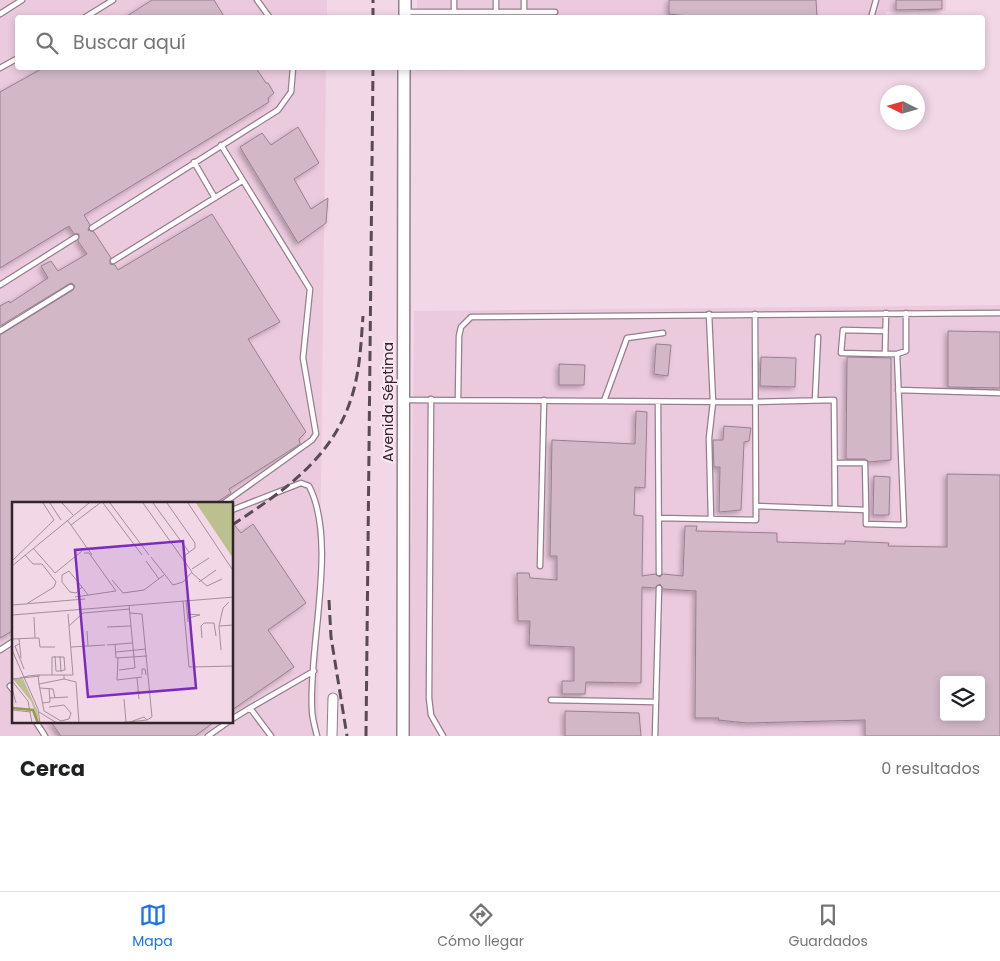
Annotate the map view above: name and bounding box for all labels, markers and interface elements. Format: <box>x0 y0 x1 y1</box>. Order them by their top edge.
search box <box>15 15 985 70</box>
icon: search <box>33 29 61 57</box>
text: Buscar aquí <box>73 29 186 56</box>
north arrow <box>880 85 925 130</box>
street label: Avenida Séptima <box>378 342 398 462</box>
inset map <box>12 502 234 724</box>
map controls <box>940 676 985 721</box>
button: layers <box>940 676 985 721</box>
text: Cerca <box>20 754 85 783</box>
text: 0 resultados <box>881 757 980 780</box>
tab: Mapa <box>132 901 173 952</box>
tab: Cómo llegar <box>437 901 524 952</box>
tab: Guardados <box>789 901 868 952</box>

